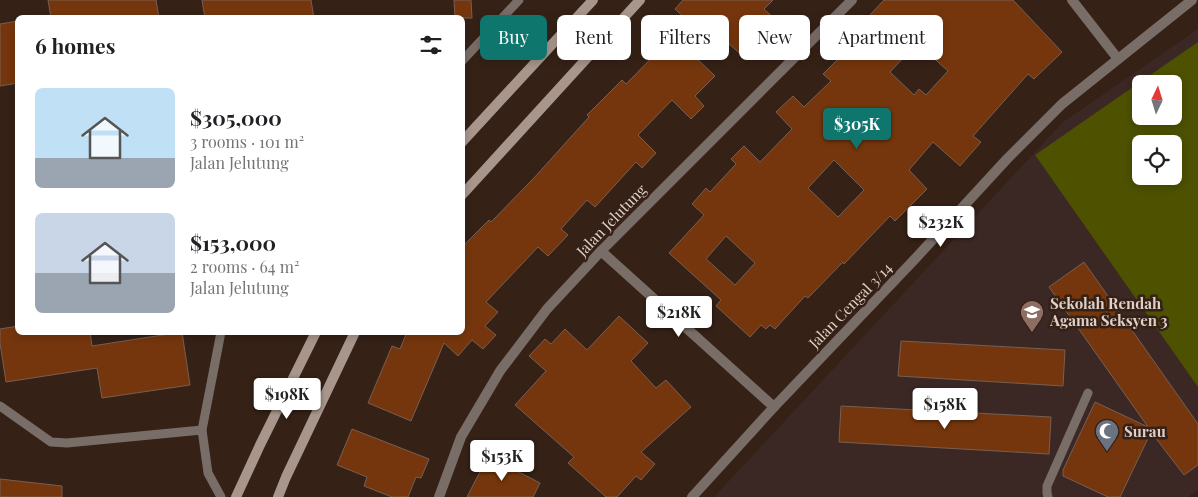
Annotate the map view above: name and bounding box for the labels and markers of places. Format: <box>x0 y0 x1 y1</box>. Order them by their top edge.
pin: $305K <box>822 108 892 150</box>
pin: $232K <box>906 206 976 248</box>
place label: Sekolah Rendah Agama Seksyen 3 <box>1049 293 1168 330</box>
pin: $218K <box>644 296 714 338</box>
school or university icon: Sekolah Rendah Agama Seksyen 3 <box>1019 299 1045 333</box>
pin: $198K <box>252 378 322 420</box>
pin: $158K <box>910 388 980 430</box>
mosque icon: Surau <box>1094 418 1120 452</box>
place label: Surau <box>1124 421 1166 441</box>
pin: $153K <box>467 440 537 482</box>

